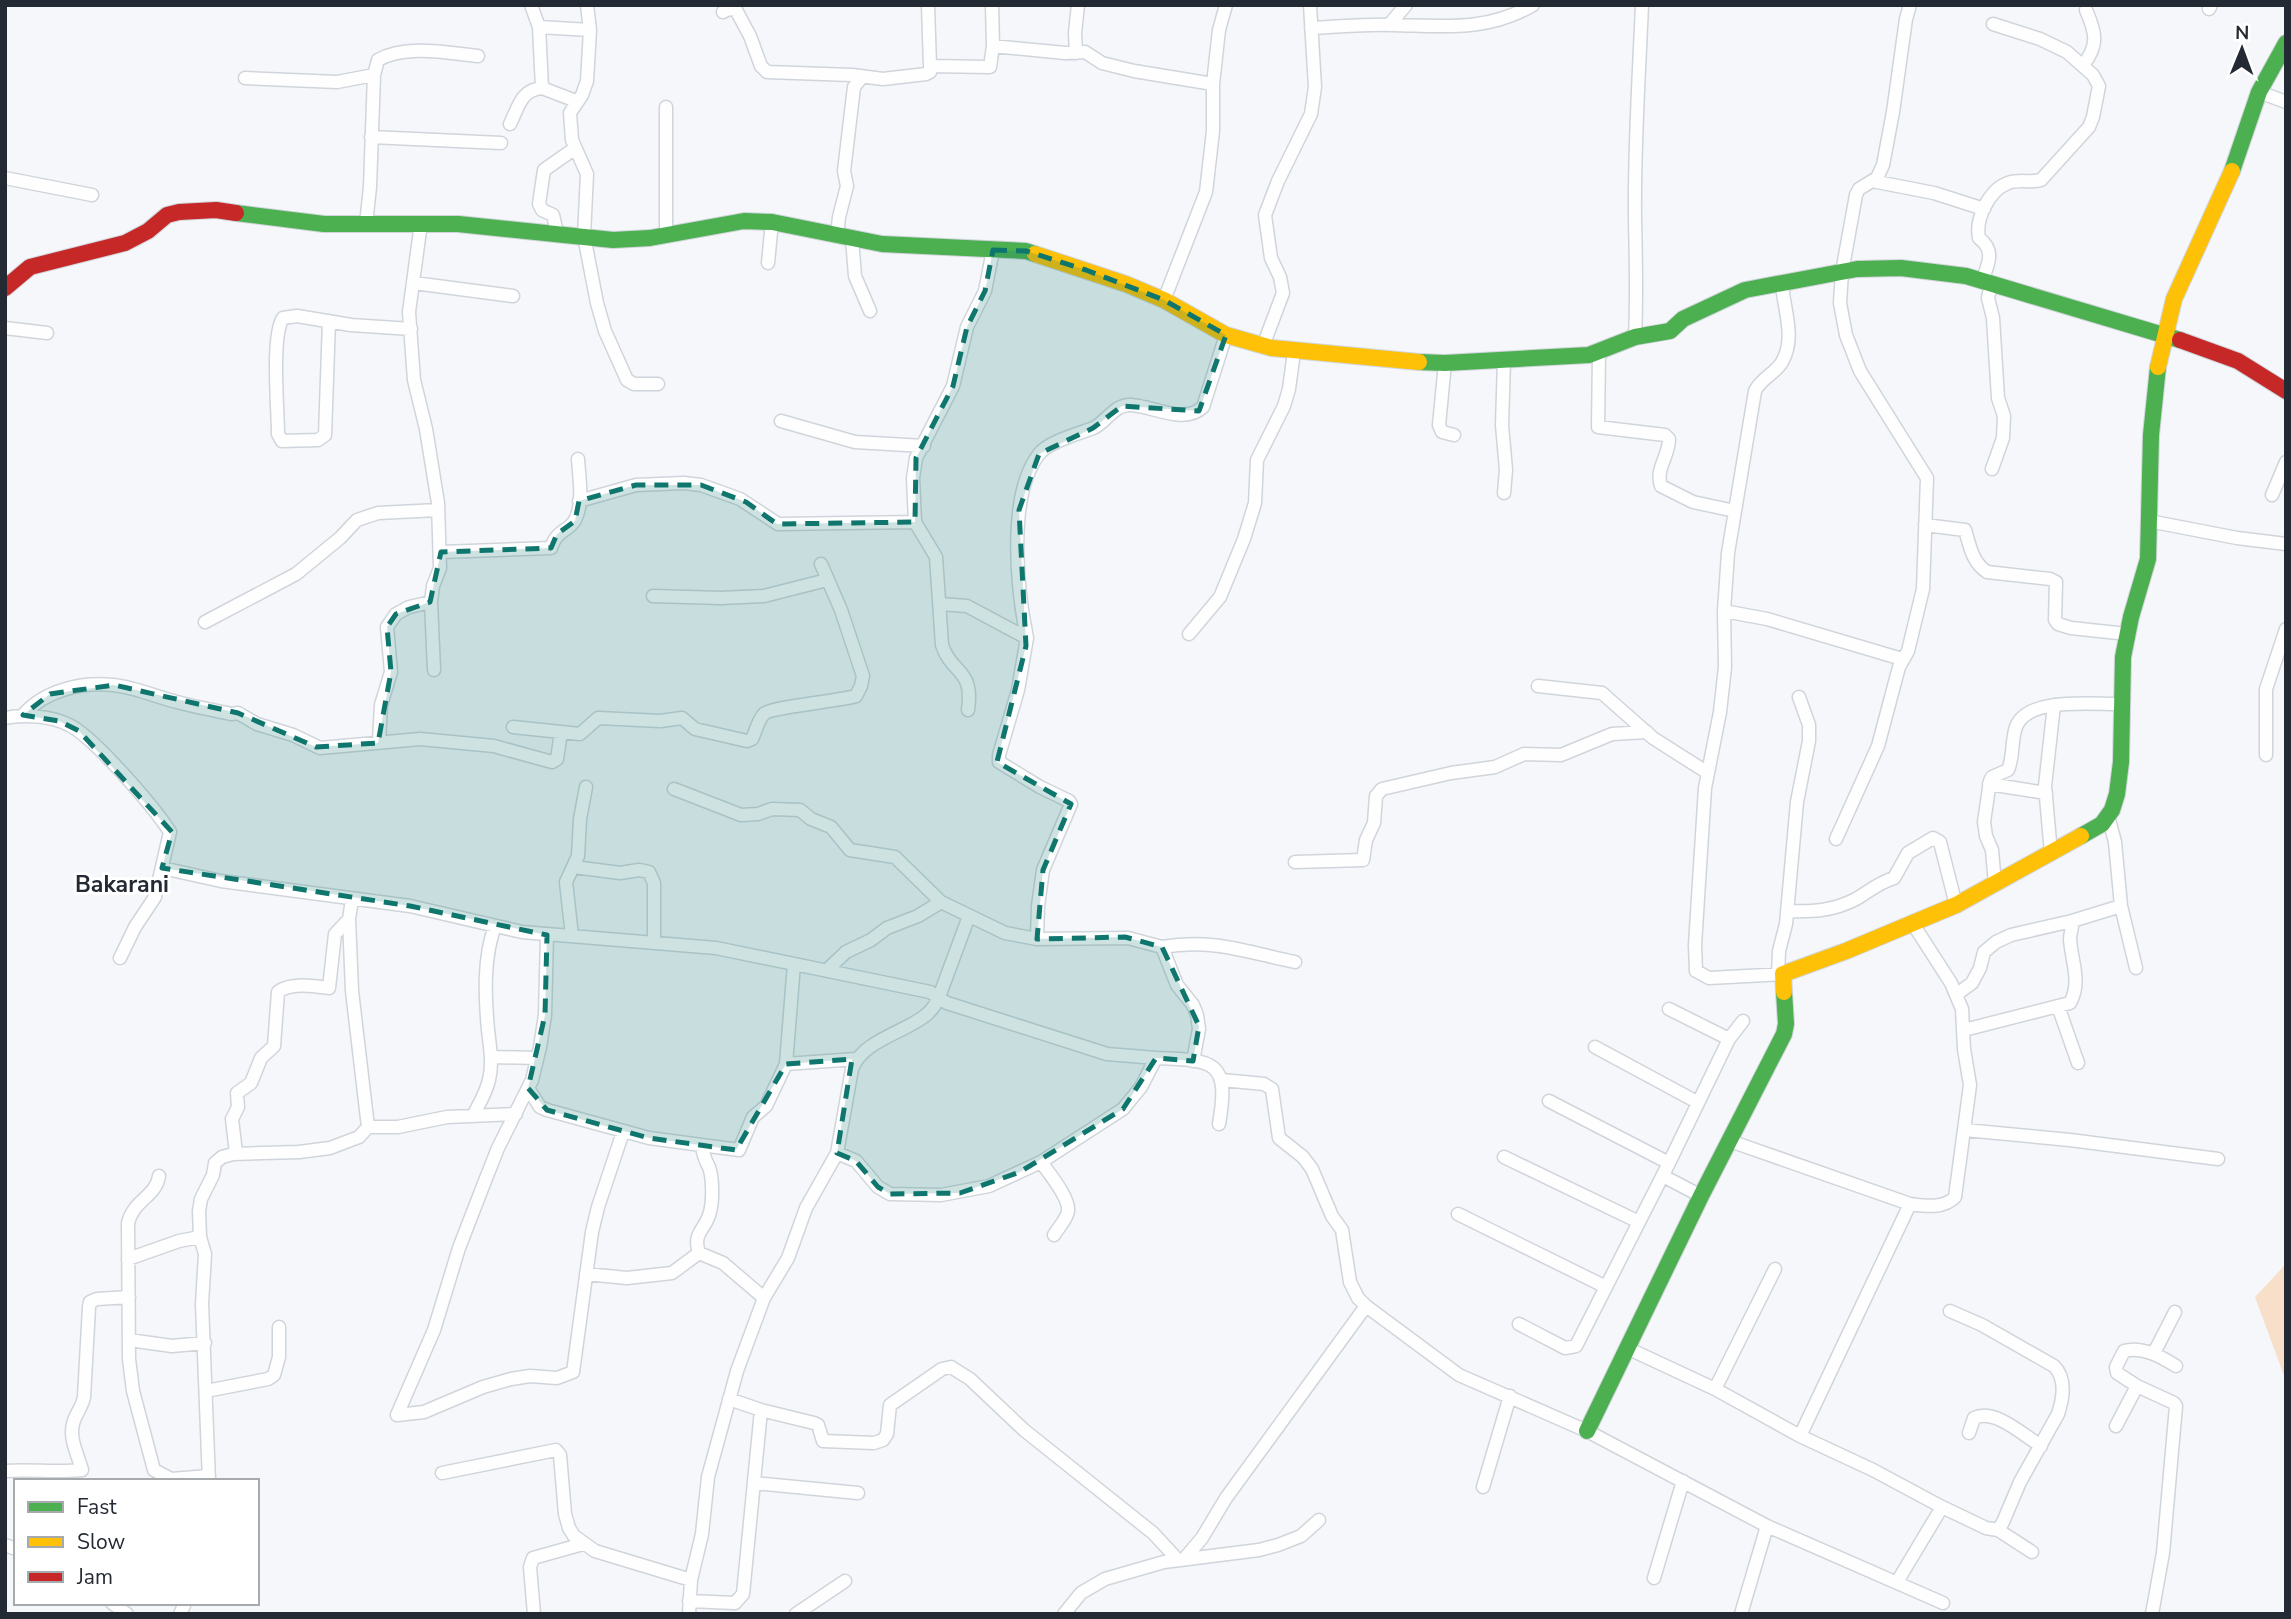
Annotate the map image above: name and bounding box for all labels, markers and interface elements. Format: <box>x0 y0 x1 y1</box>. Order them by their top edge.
north arrow <box>2207 14 2277 84</box>
text: N <box>2235 20 2250 46</box>
district label: Bakarani <box>75 869 169 900</box>
legend <box>14 1479 259 1605</box>
text: Fast <box>77 1493 117 1521</box>
text: Slow <box>77 1528 126 1556</box>
text: Jam <box>76 1563 113 1591</box>

